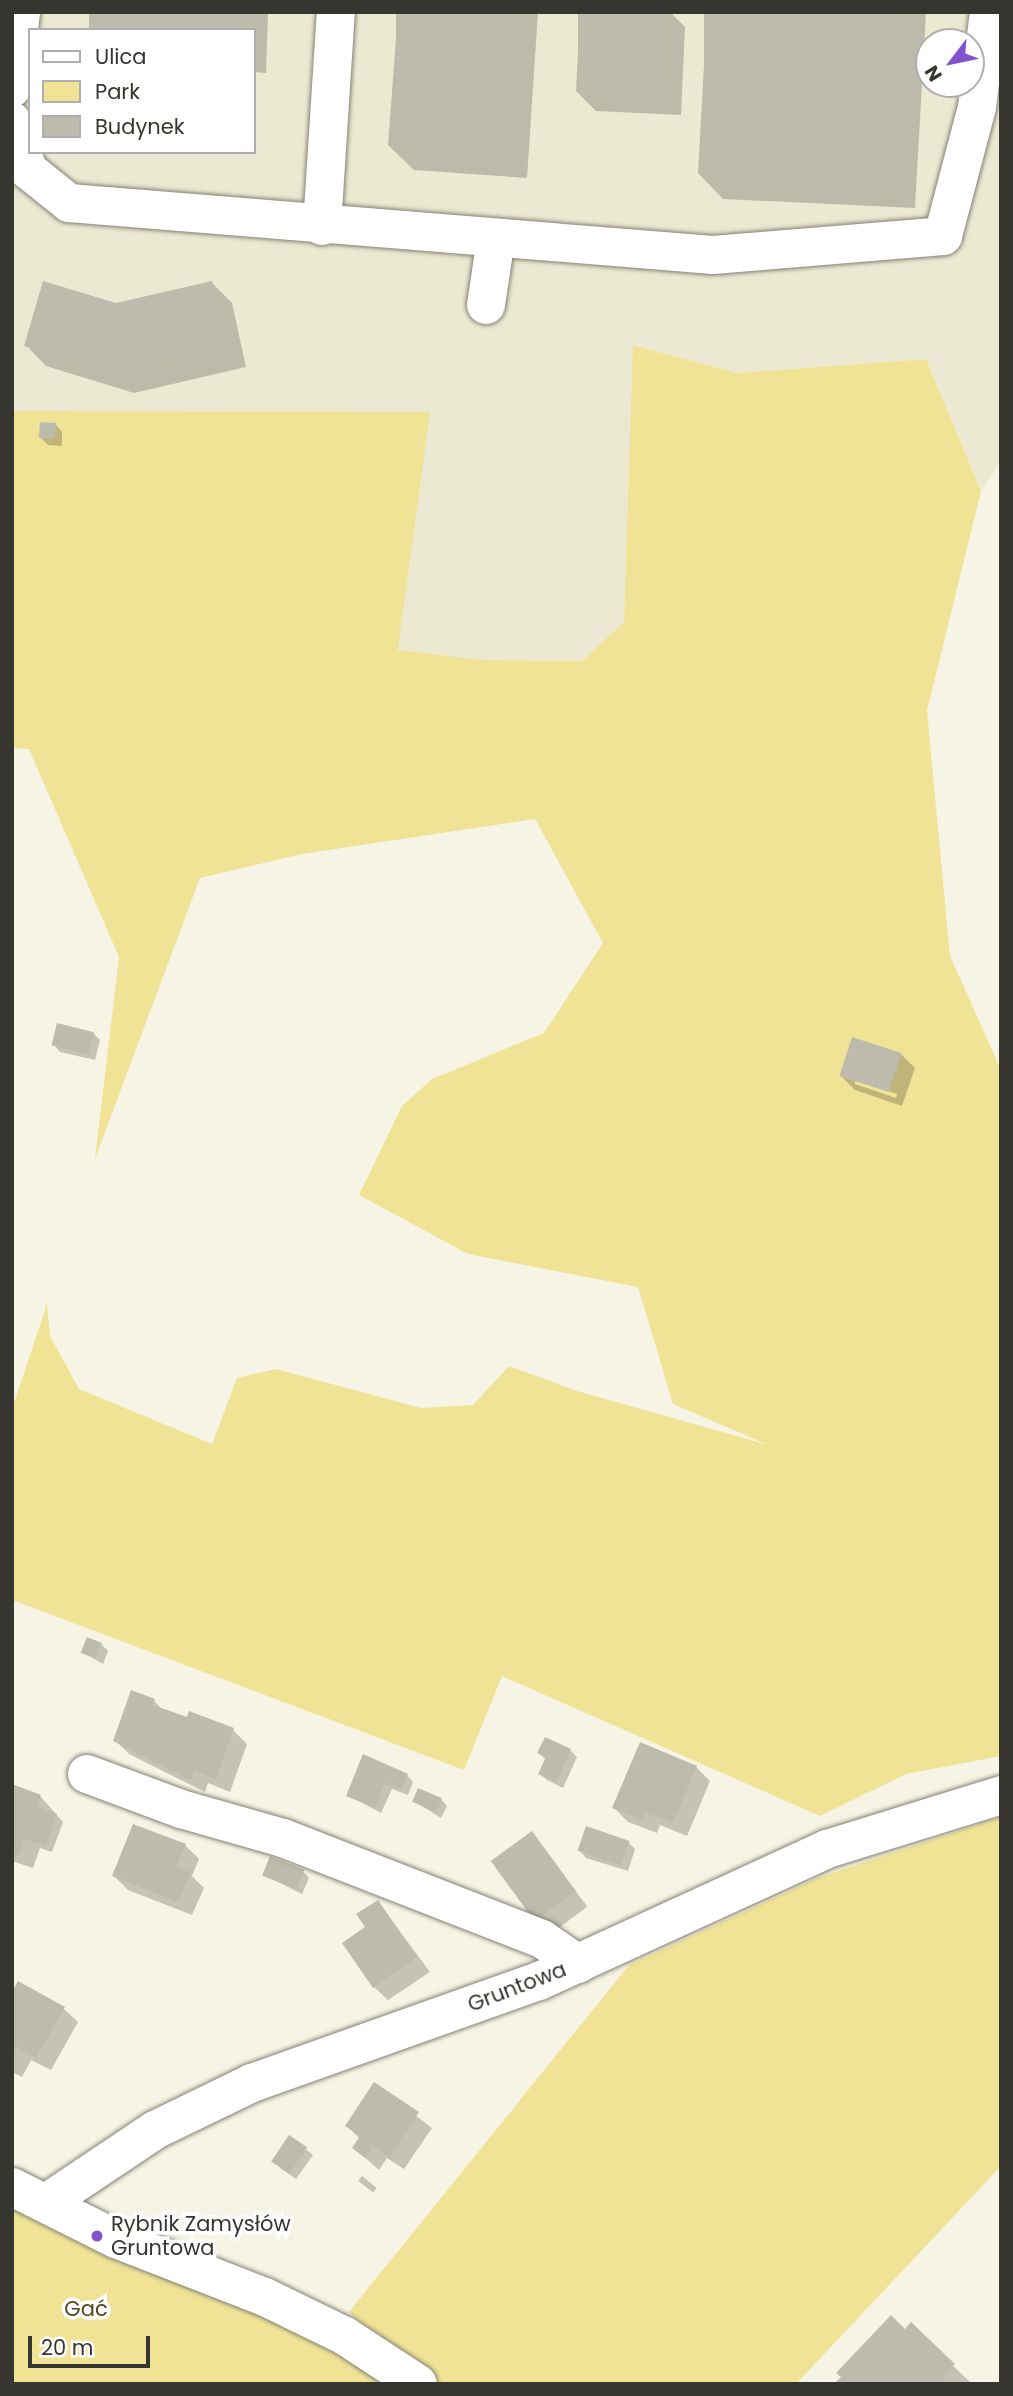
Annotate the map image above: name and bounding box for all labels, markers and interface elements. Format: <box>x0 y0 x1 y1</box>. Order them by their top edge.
legend <box>28 28 256 154</box>
north arrow <box>915 28 985 98</box>
text: Ulica <box>95 42 146 71</box>
text: N <box>918 60 949 87</box>
text: Park <box>95 77 140 106</box>
text: Budynek <box>95 112 185 141</box>
street label: Gruntowa <box>464 1957 570 2017</box>
place label: Rybnik Zamysłów Gruntowa <box>111 2211 291 2261</box>
marker: Rybnik Zamysłów Gruntowa <box>89 2228 105 2244</box>
park label: Gać <box>64 2296 108 2322</box>
scale bar <box>32 2322 154 2366</box>
text: 20 m <box>41 2333 94 2362</box>

